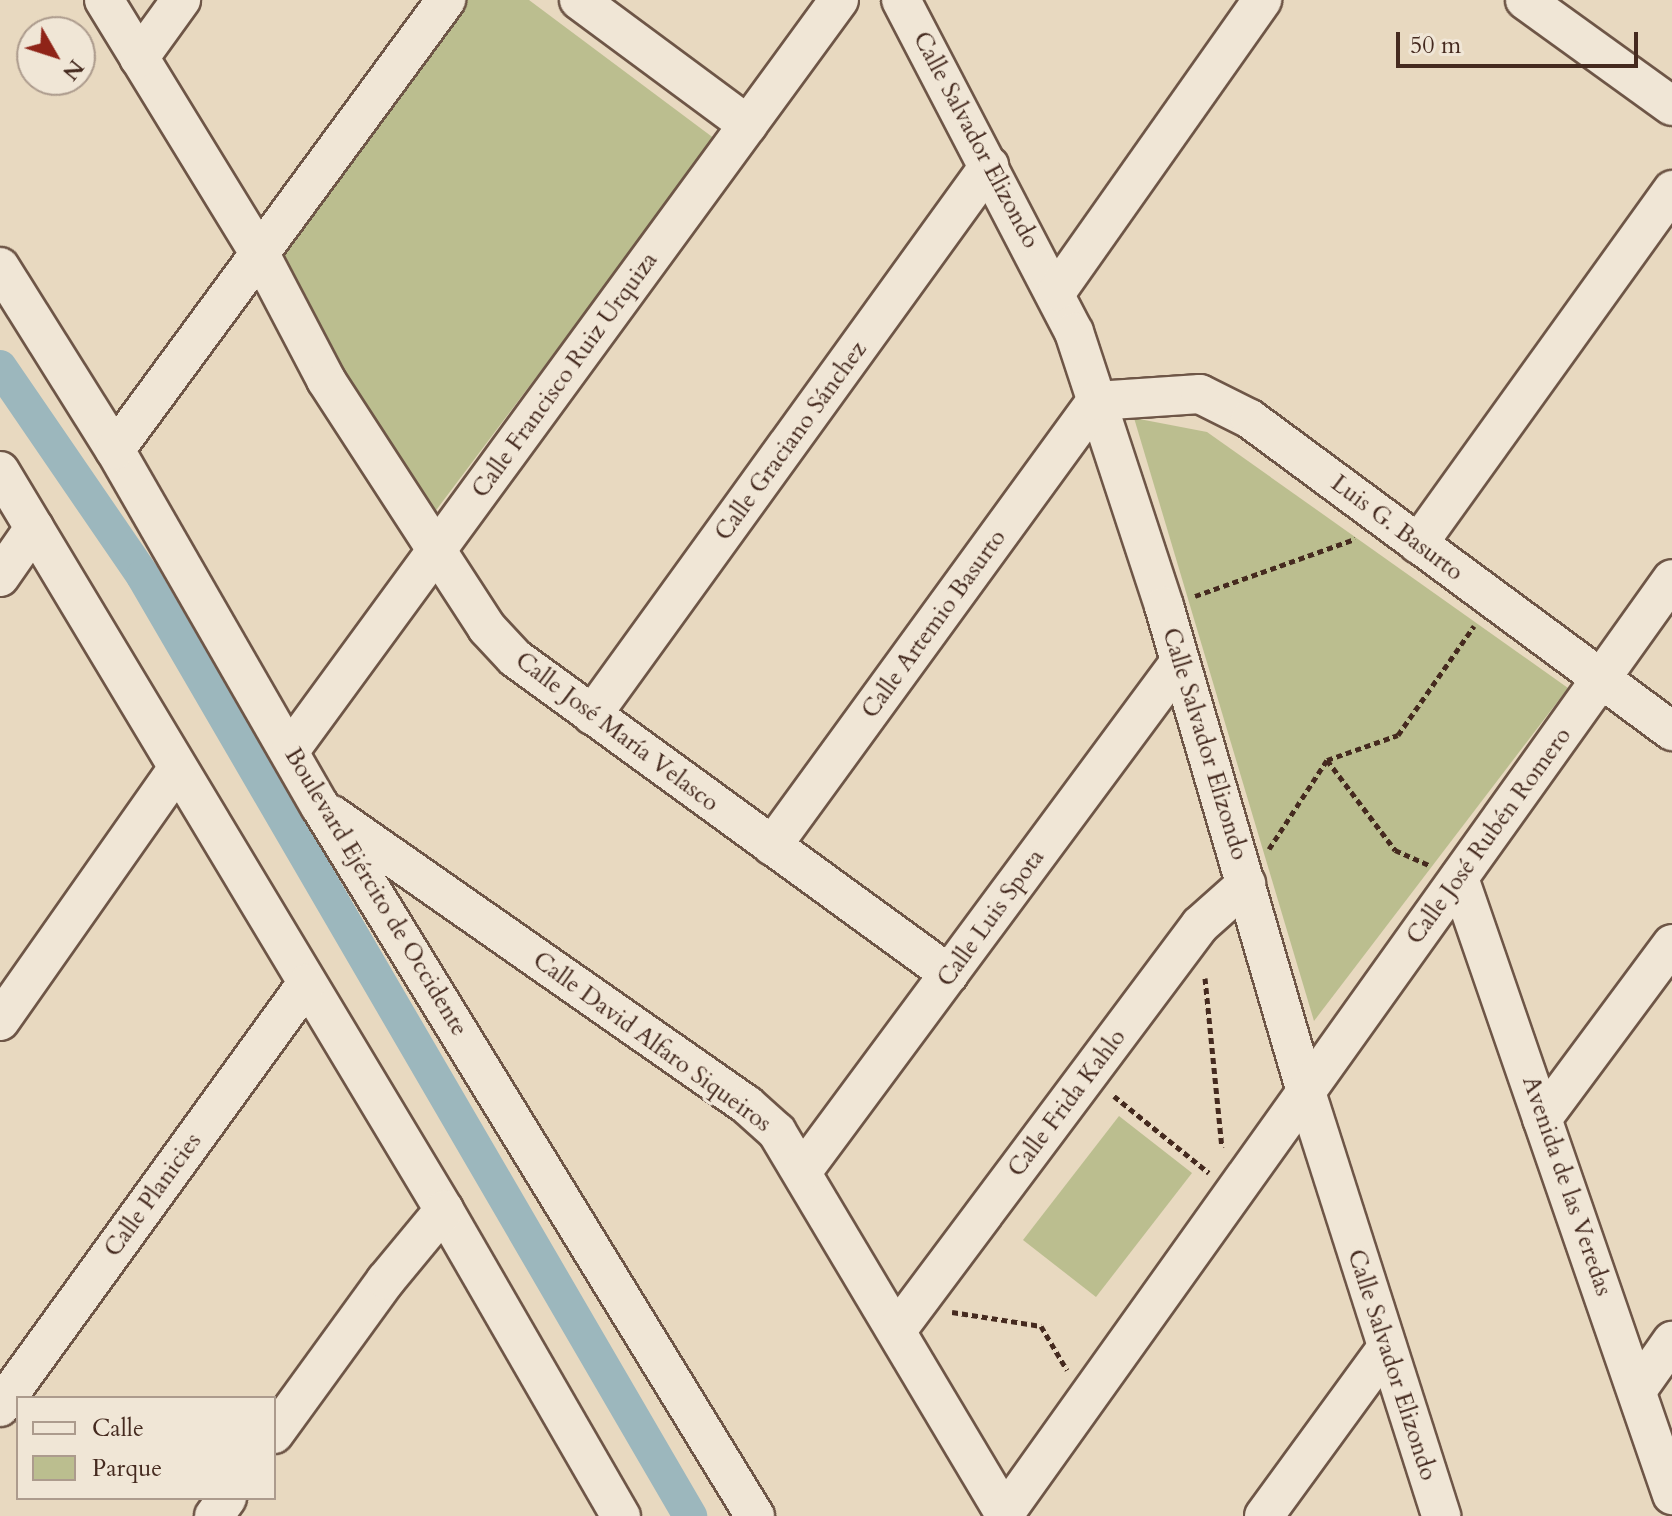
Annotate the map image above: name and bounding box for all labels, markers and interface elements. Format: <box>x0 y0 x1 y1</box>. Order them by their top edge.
north arrow <box>16 16 96 96</box>
scale bar <box>1400 16 1642 66</box>
street label: Calle Salvador Elizondo <box>907 27 1045 253</box>
text: 50 m <box>1410 29 1461 62</box>
text: N <box>55 53 91 87</box>
street label: Calle Francisco Ruiz Urquiza <box>466 247 664 503</box>
street label: Calle Graciano Sánchez <box>709 336 873 546</box>
street label: Luis G. Basurto <box>1325 469 1469 587</box>
street label: Calle Artemio Basurto <box>856 524 1012 724</box>
street label: Calle Salvador Elizondo <box>1156 625 1254 863</box>
street label: Calle José María Velasco <box>510 646 724 818</box>
street label: Calle José Rubén Romero <box>1401 722 1577 950</box>
street label: Boulevard Ejército de Occidente <box>278 743 474 1041</box>
street label: Calle Luis Spota <box>931 844 1051 992</box>
street label: Calle David Alfaro Siqueiros <box>527 946 777 1138</box>
street label: Calle Frida Kahlo <box>1002 1023 1132 1183</box>
street label: Avenida de las Veredas <box>1516 1072 1618 1300</box>
street label: Calle Planicies <box>98 1127 208 1263</box>
street label: Calle Salvador Elizondo <box>1341 1246 1443 1484</box>
legend <box>16 1396 276 1500</box>
text: Calle <box>92 1412 144 1445</box>
text: Parque <box>92 1452 162 1485</box>

